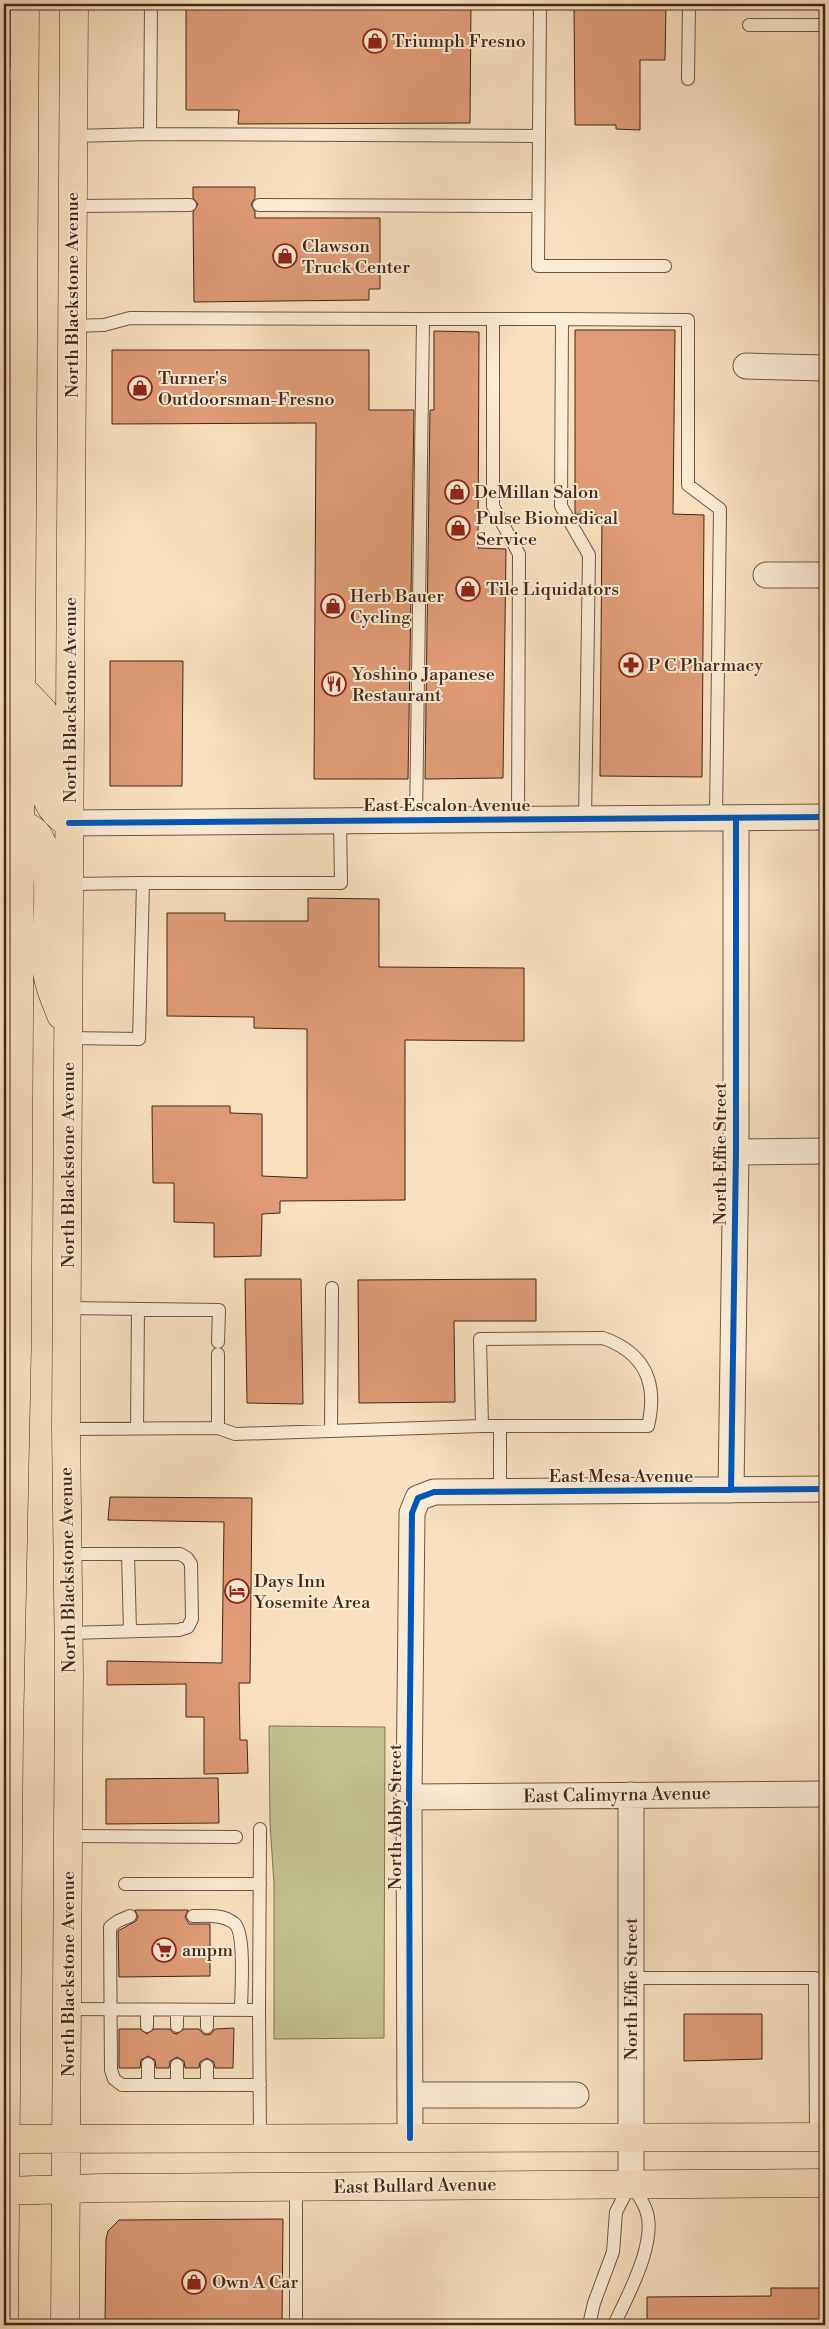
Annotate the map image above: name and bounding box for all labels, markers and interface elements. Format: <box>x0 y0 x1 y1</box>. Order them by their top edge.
shop icon: Triumph Fresno <box>362 28 388 54</box>
place label: Triumph Fresno <box>392 30 526 53</box>
street label: North Blackstone Avenue <box>61 192 84 398</box>
place label: Clawson Truck Center <box>302 235 410 279</box>
shop icon: Clawson Truck Center <box>272 243 298 269</box>
place label: Turner's Outdoorsman-Fresno <box>158 367 335 411</box>
shop icon: Turner's Outdoorsman-Fresno <box>127 375 153 401</box>
shop icon: DeMillan Salon <box>444 479 470 505</box>
place label: DeMillan Salon <box>474 481 599 504</box>
place label: Pulse Biomedical Service <box>476 507 619 551</box>
shop icon: Pulse Biomedical Service <box>445 515 471 541</box>
shop icon: Tile Liquidators <box>455 576 481 602</box>
place label: Tile Liquidators <box>486 578 619 601</box>
place label: Herb Bauer Cycling <box>350 585 444 629</box>
shop icon: Herb Bauer Cycling <box>320 593 346 619</box>
street label: North Blackstone Avenue <box>59 597 82 803</box>
pharmacy icon: P C Pharmacy <box>618 652 644 678</box>
place label: P C Pharmacy <box>648 654 763 677</box>
place label: Yoshino Japanese Restaurant <box>351 663 495 707</box>
restaurant icon: Yoshino Japanese Restaurant <box>321 671 347 697</box>
street label: East Escalon Avenue <box>363 794 531 817</box>
street label: North Blackstone Avenue <box>57 1062 80 1268</box>
street label: North Effie Street <box>709 1082 732 1225</box>
street label: East Mesa Avenue <box>549 1465 693 1488</box>
street label: North Blackstone Avenue <box>55 1467 81 1673</box>
place label: Days Inn Yosemite Area <box>253 1570 371 1614</box>
hotel icon: Days Inn Yosemite Area <box>224 1578 250 1604</box>
street label: North Abby Street <box>384 1743 407 1890</box>
street label: East Calimyrna Avenue <box>523 1782 711 1808</box>
street label: North Blackstone Avenue <box>57 1871 80 2077</box>
street label: North Effie Street <box>620 1917 643 2060</box>
supermarket icon: ampm <box>151 1937 177 1963</box>
place label: ampm <box>182 1939 233 1962</box>
street label: East Bullard Avenue <box>333 2173 497 2199</box>
shop icon: Own A Car <box>181 2269 207 2295</box>
place label: Own A Car <box>212 2271 298 2294</box>

